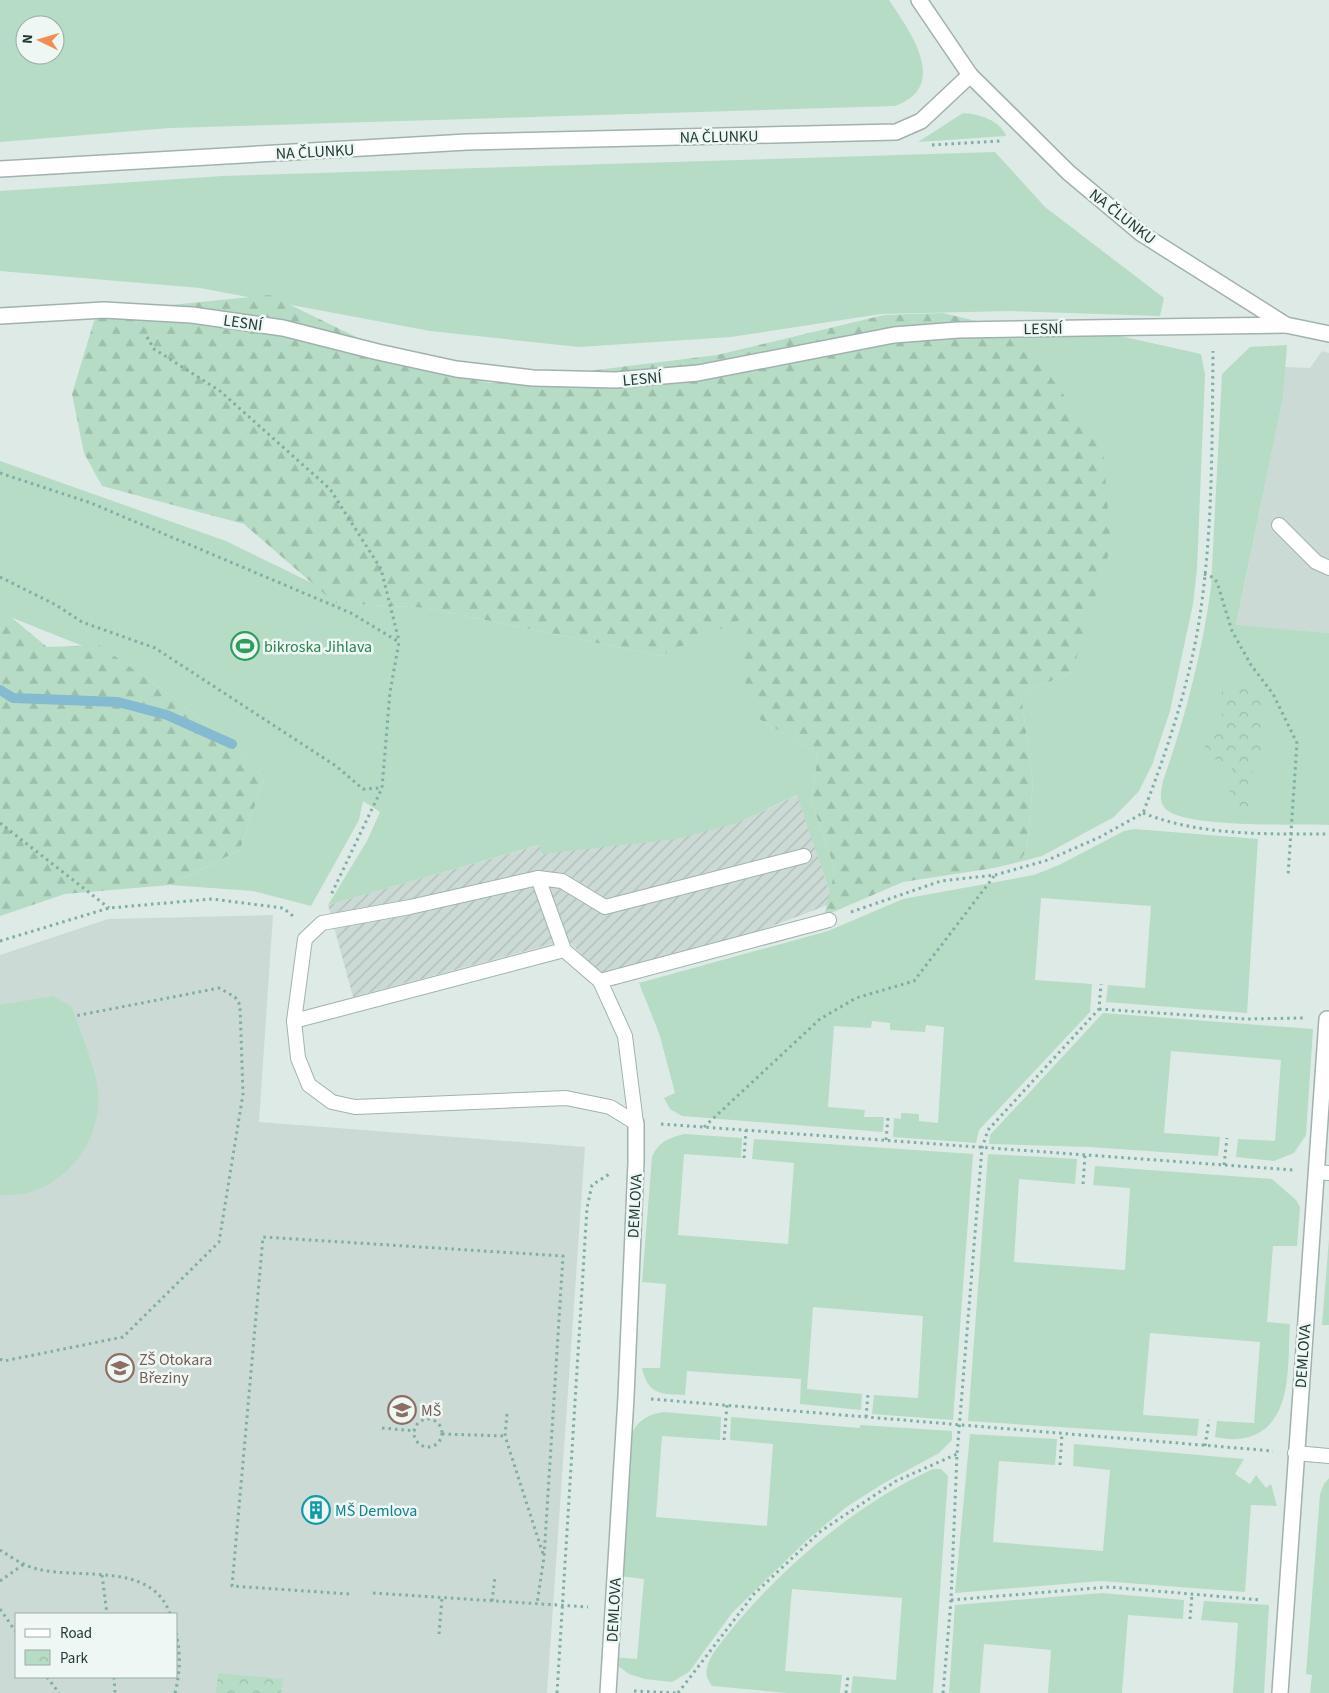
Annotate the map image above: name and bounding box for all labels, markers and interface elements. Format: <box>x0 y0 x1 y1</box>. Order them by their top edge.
north arrow <box>15 15 65 65</box>
text: N <box>18 33 38 44</box>
street label: NA ČLUNKU <box>679 125 759 149</box>
street label: NA ČLUNKU <box>275 139 355 165</box>
street label: NA ČLUNKU <box>1085 184 1160 250</box>
street label: LESNÍ <box>222 309 265 337</box>
street label: LESNÍ <box>1023 318 1064 340</box>
street label: LESNÍ <box>622 366 663 392</box>
sports icon: bikroska Jihlava <box>230 631 260 661</box>
place label: bikroska Jihlava <box>264 636 372 658</box>
street label: DEMLOVA <box>622 1173 648 1239</box>
street label: DEMLOVA <box>1290 1323 1316 1389</box>
place label: ZŠ Otokara Březiny <box>139 1349 212 1389</box>
school or university icon: ZŠ Otokara Březiny <box>105 1353 135 1383</box>
school or university icon: MŠ <box>387 1395 417 1425</box>
place label: MŠ <box>421 1400 441 1422</box>
building icon: MŠ Demlova <box>301 1495 331 1525</box>
place label: MŠ Demlova <box>335 1500 417 1522</box>
street label: DEMLOVA <box>601 1577 627 1643</box>
legend <box>15 1613 178 1678</box>
text: Road <box>60 1623 92 1644</box>
text: Park <box>60 1648 89 1669</box>

